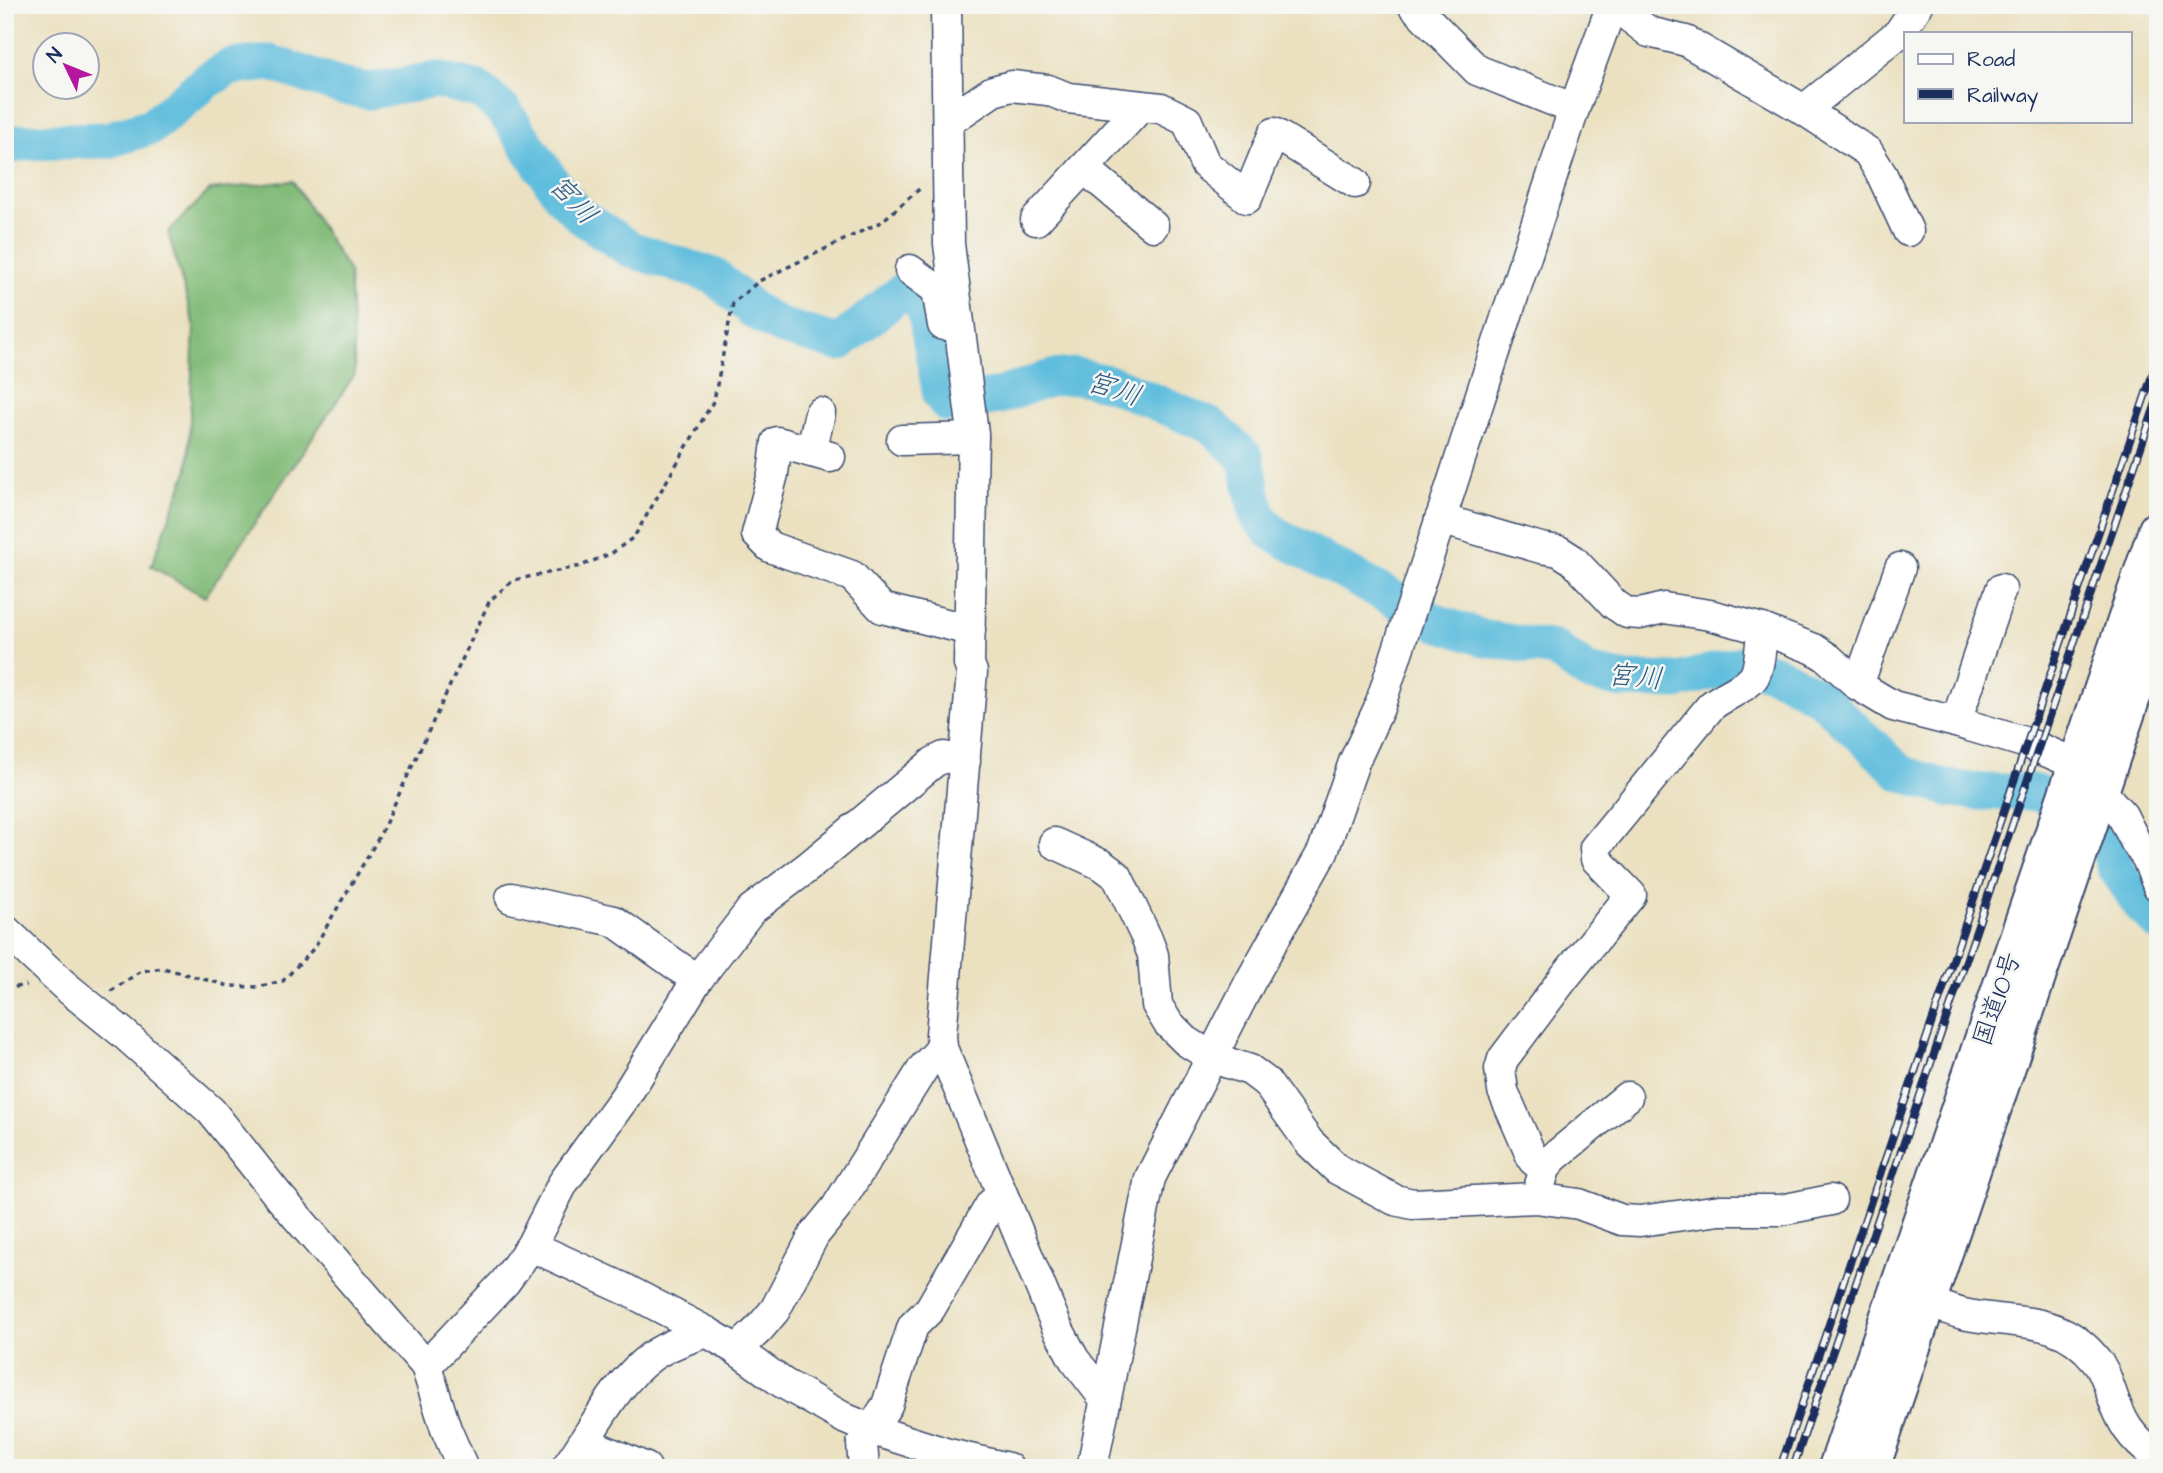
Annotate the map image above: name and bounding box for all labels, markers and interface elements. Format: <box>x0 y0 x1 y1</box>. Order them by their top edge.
north arrow <box>32 32 102 102</box>
legend <box>1904 32 2132 122</box>
text: N <box>41 42 69 69</box>
text: Road <box>1967 45 2015 74</box>
text: Railway <box>1967 81 2039 112</box>
water label: 宮川 <box>540 166 606 234</box>
water label: 宮川 <box>1081 362 1147 416</box>
water label: 宮川 <box>1605 655 1665 699</box>
street label: 国道10号 <box>1964 947 2030 1051</box>

